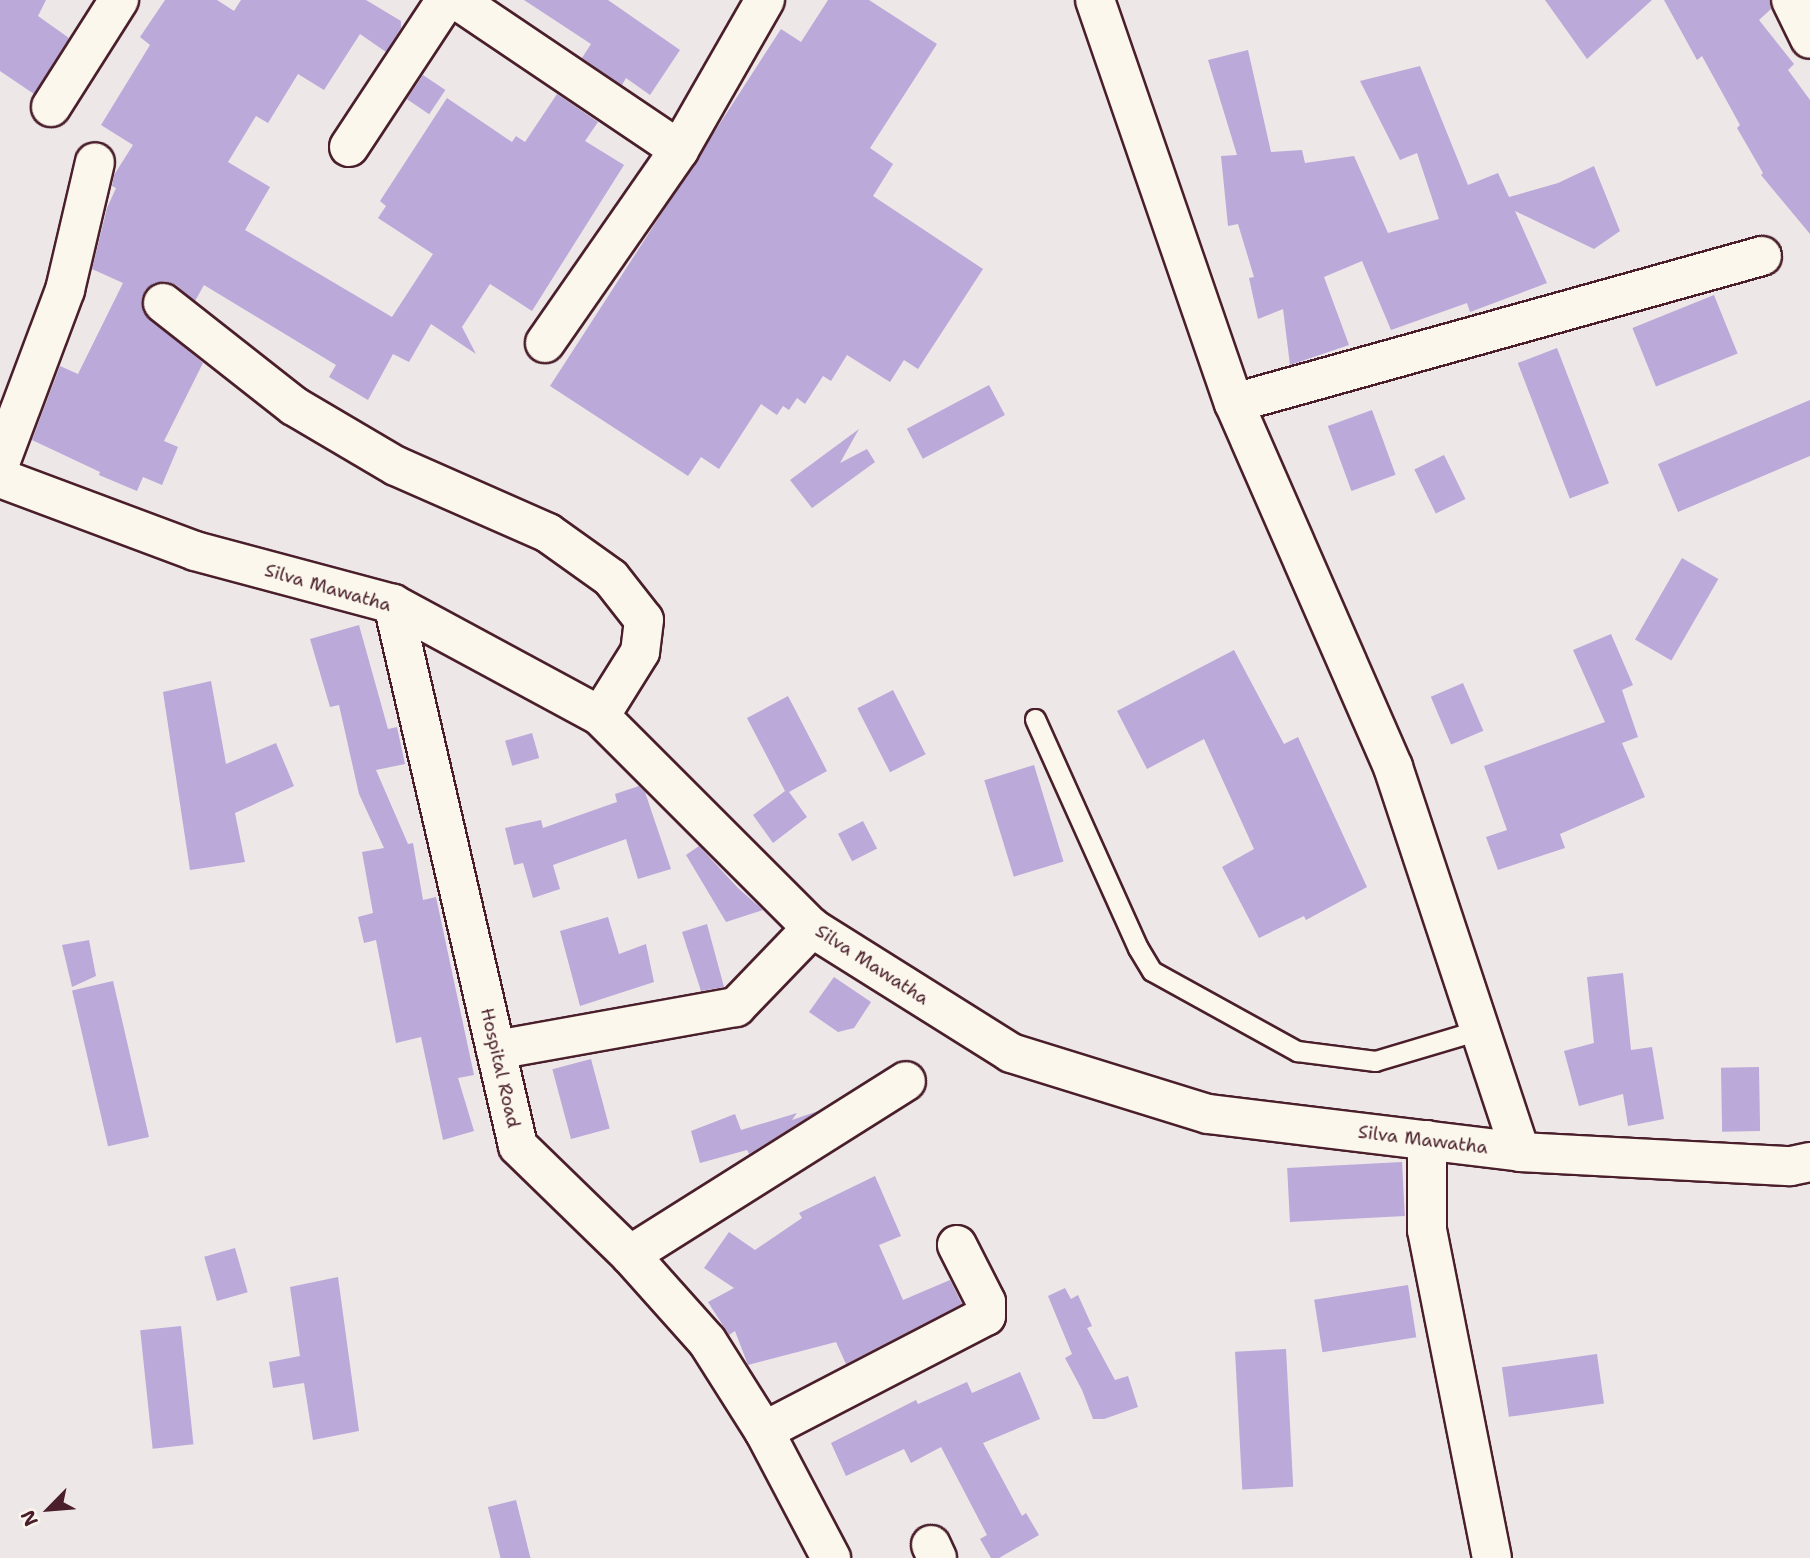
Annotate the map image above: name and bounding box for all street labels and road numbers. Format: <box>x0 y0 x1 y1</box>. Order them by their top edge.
street label: Silva Mawatha <box>262 560 394 616</box>
street label: Silva Mawatha <box>811 920 933 1010</box>
street label: Hospital Road <box>476 1006 524 1130</box>
street label: Silva Mawatha <box>1357 1121 1489 1159</box>

